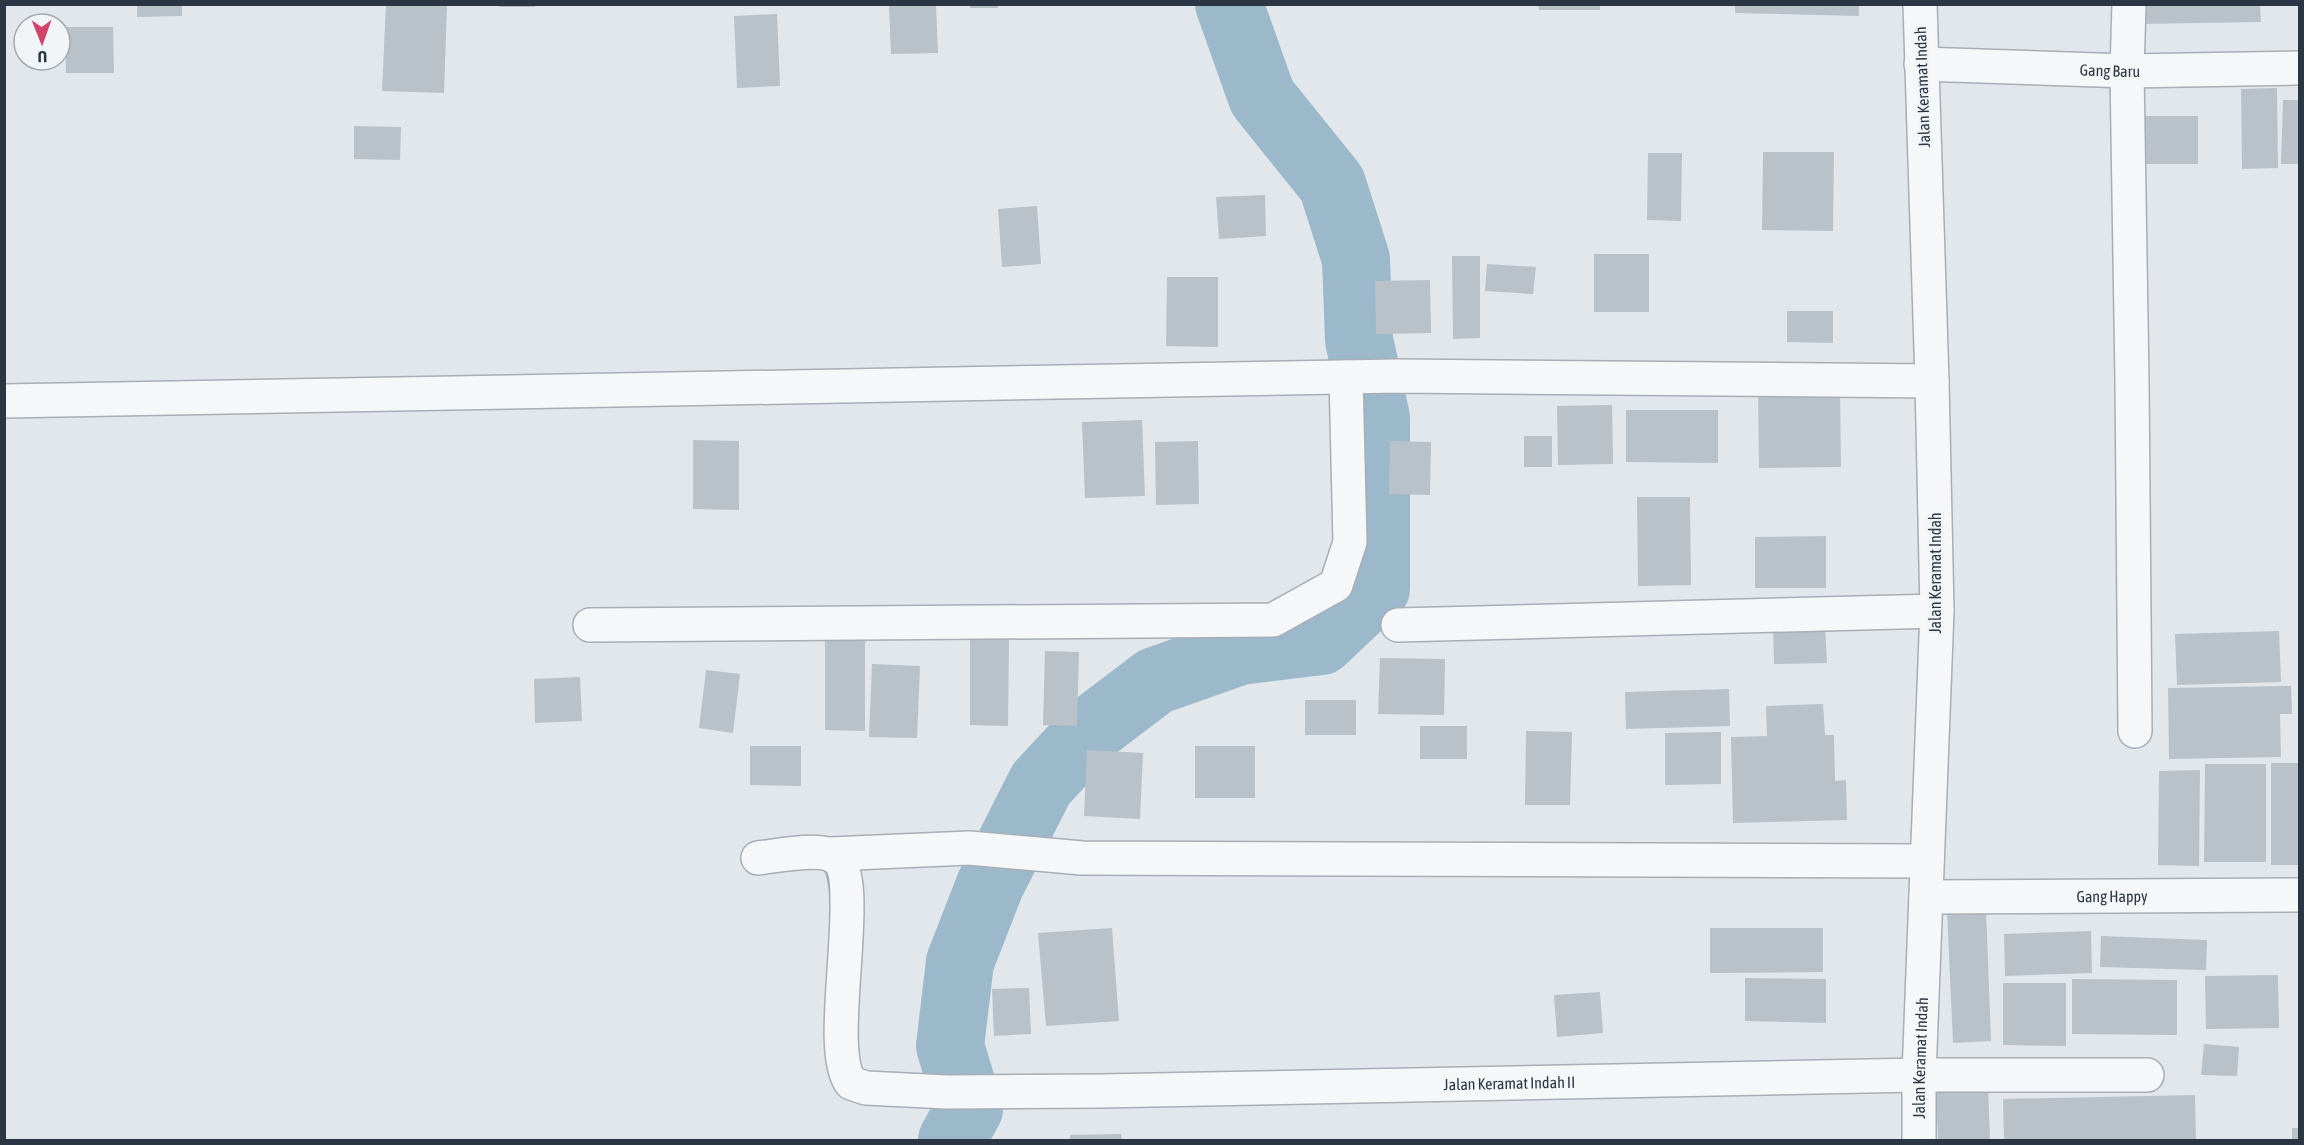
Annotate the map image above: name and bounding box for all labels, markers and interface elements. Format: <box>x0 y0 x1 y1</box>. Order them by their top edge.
north arrow <box>12 12 72 72</box>
street label: Jalan Keramat Indah <box>1911 26 1933 148</box>
text: U <box>37 48 47 66</box>
street label: Gang Baru <box>2079 60 2140 80</box>
street label: Jalan Keramat Indah <box>1926 512 1944 634</box>
street label: Gang Happy <box>2076 887 2148 906</box>
street label: Jalan Keramat Indah <box>1910 997 1931 1119</box>
street label: Jalan Keramat Indah II <box>1443 1073 1575 1093</box>

